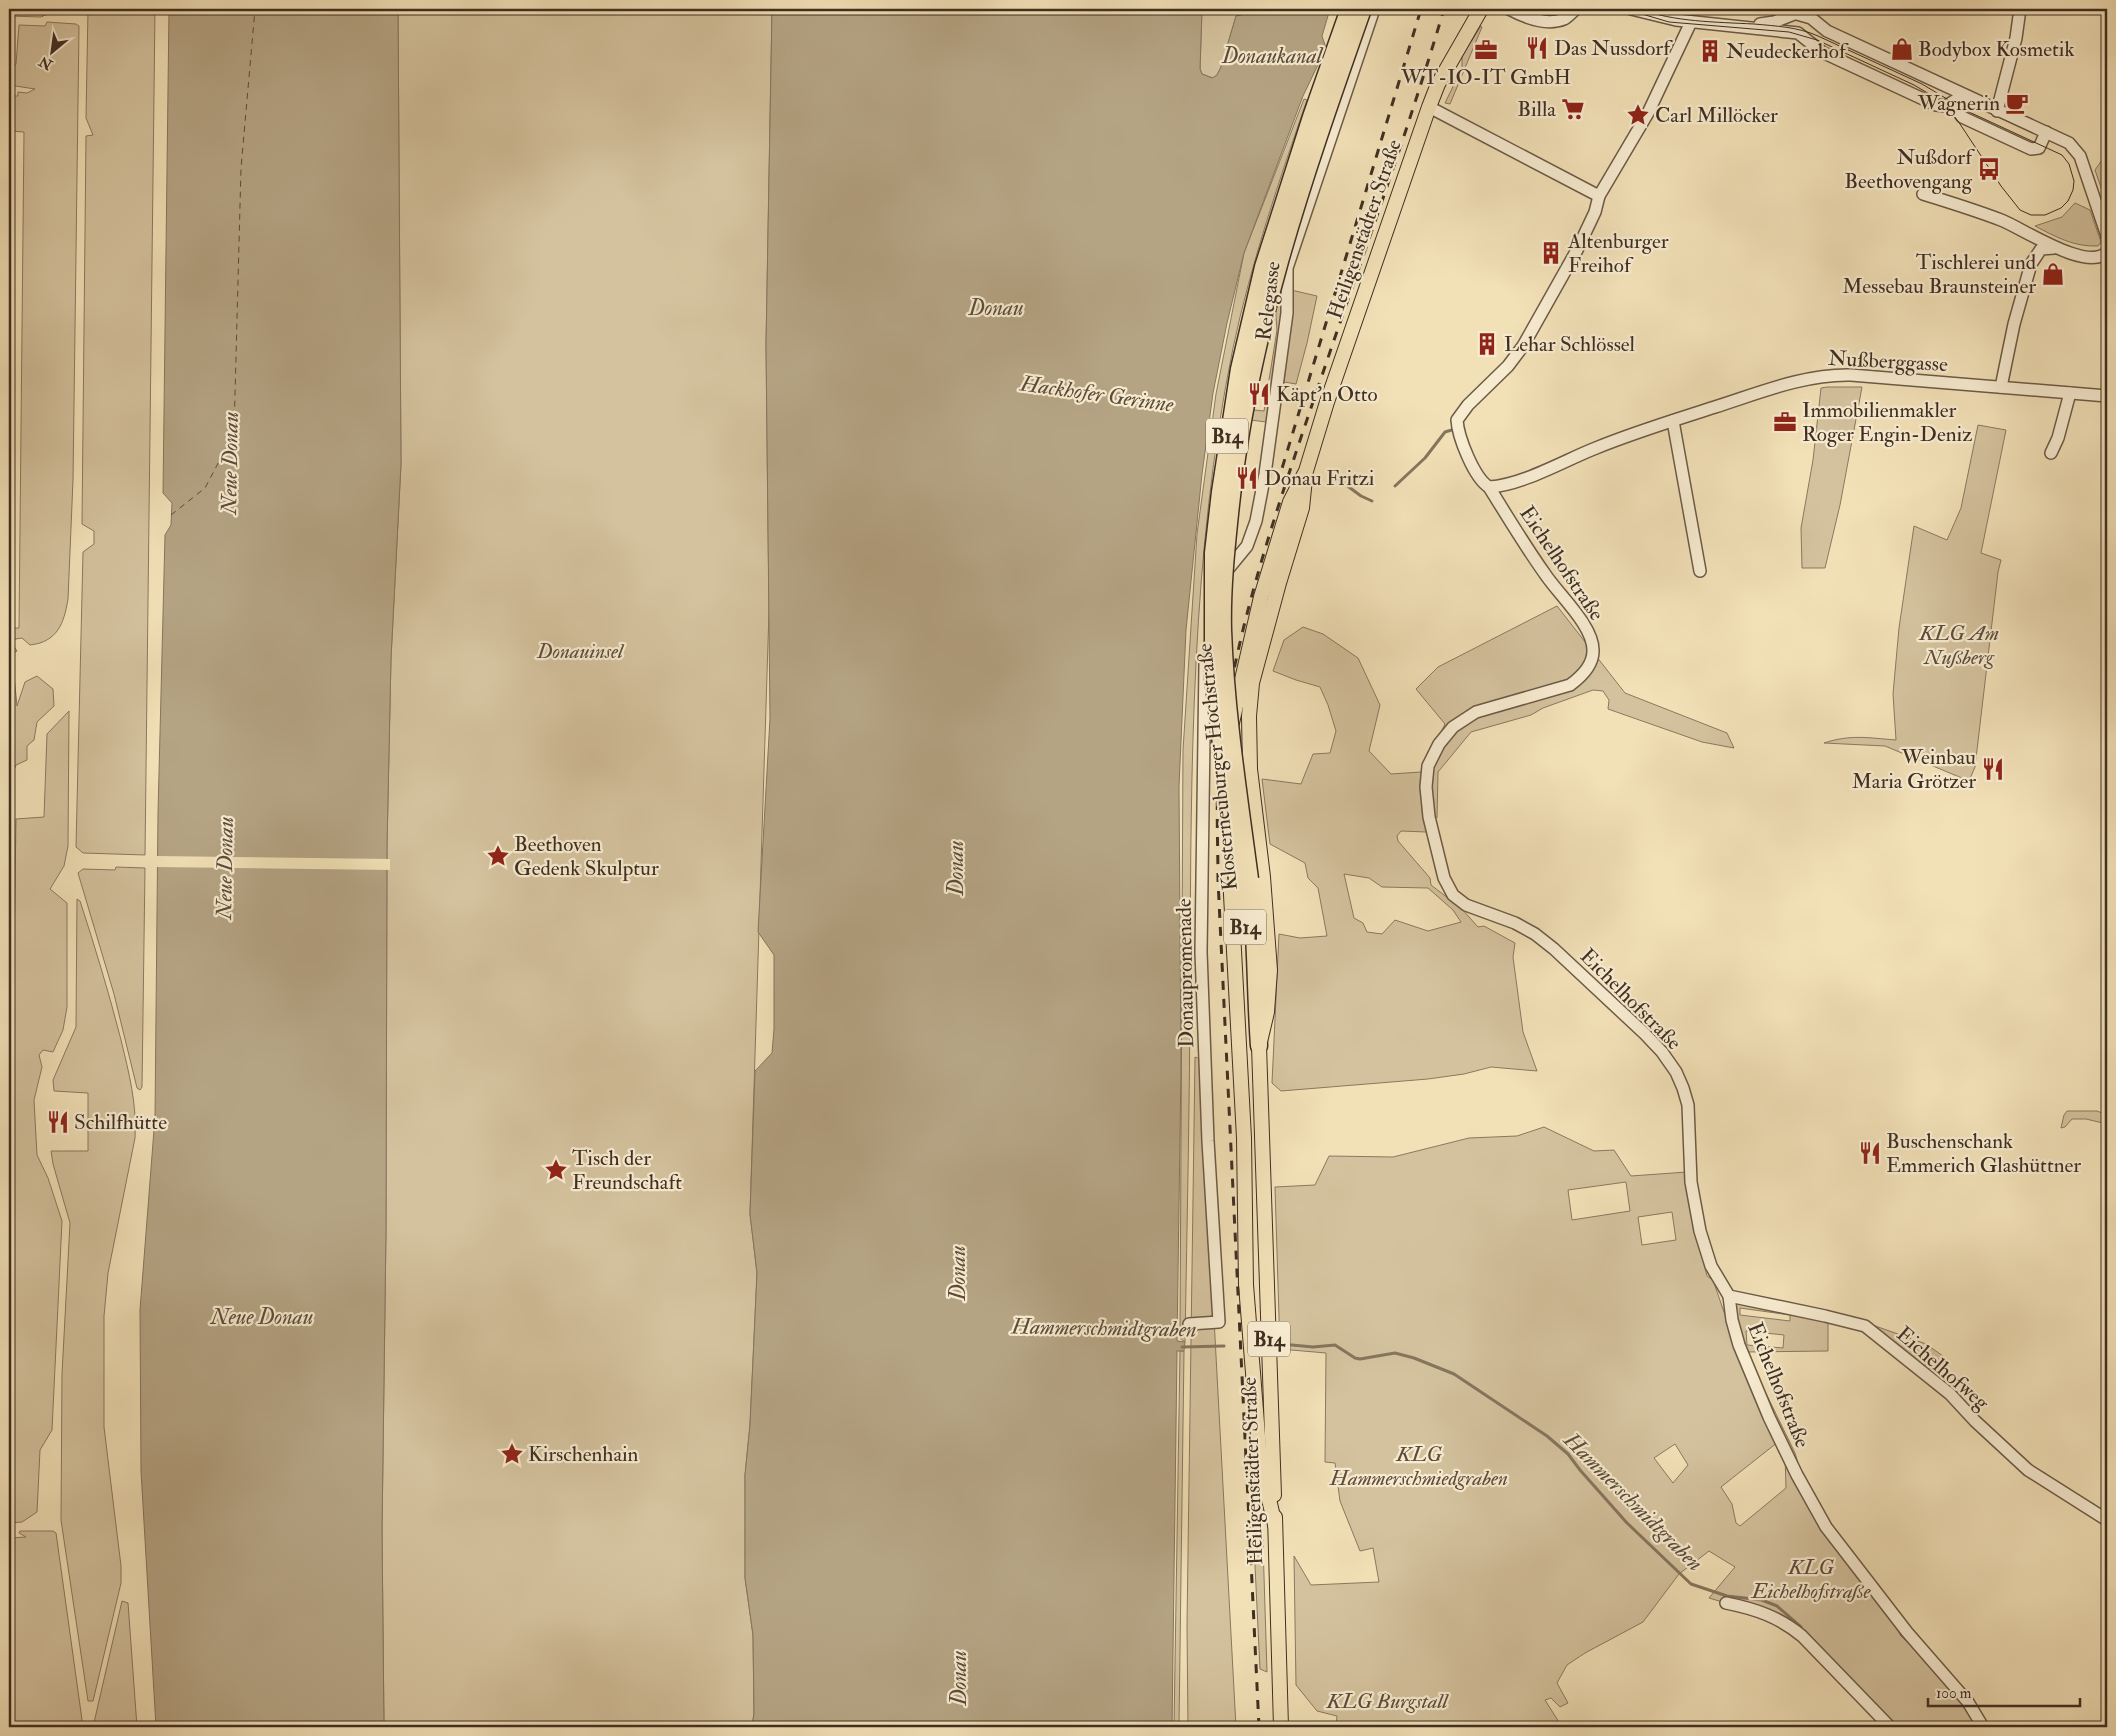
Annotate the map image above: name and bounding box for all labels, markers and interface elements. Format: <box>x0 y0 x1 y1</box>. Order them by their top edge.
north arrow <box>28 28 78 78</box>
restaurant icon: Das Nussdorf <box>1524 35 1550 61</box>
place label: Das Nussdorf <box>1554 35 1673 62</box>
shop icon: Bodybox Kosmetik <box>1889 36 1915 62</box>
place label: Bodybox Kosmetik <box>1918 36 2075 63</box>
office icon: WT-IO-IT GmbH <box>1473 37 1499 63</box>
building icon: Neudeckerhof <box>1697 38 1723 64</box>
place label: Neudeckerhof <box>1726 38 1849 65</box>
water label: Donaukanal <box>1221 42 1324 70</box>
text: N <box>36 52 56 74</box>
place label: WT-IO-IT GmbH <box>1400 64 1571 91</box>
place label: Wagnerin <box>1917 90 2000 117</box>
cafe icon: Wagnerin <box>2004 90 2030 116</box>
place label: Billa <box>1517 96 1556 123</box>
supermarket icon: Billa <box>1560 96 1586 122</box>
place icon: Carl Millöcker <box>1625 102 1651 128</box>
place label: Carl Millöcker <box>1655 102 1778 129</box>
street label: Heiligenstädter Straße <box>1321 136 1408 322</box>
place label: Nußdorf Beethovengang <box>1844 144 1975 195</box>
bus stop icon: Nußdorf Beethovengang <box>1976 156 2002 182</box>
place label: Altenburger Freihof <box>1567 228 1669 279</box>
building icon: Altenburger Freihof <box>1538 240 1564 266</box>
place label: Tischlerei und Messebau Braunsteiner <box>1842 249 2037 300</box>
street label: Relegasse <box>1250 260 1287 342</box>
shop icon: Tischlerei und Messebau Braunsteiner <box>2040 261 2066 287</box>
water label: Donau <box>968 294 1023 322</box>
building icon: Lehar Schlössel <box>1474 331 1500 357</box>
place label: Lehar Schlössel <box>1504 331 1636 358</box>
street label: Nußberggasse <box>1827 345 1949 378</box>
water label: Hackhofer Gerinne <box>1018 369 1176 419</box>
restaurant icon: Käpt'n Otto <box>1246 381 1272 407</box>
place label: Käpt'n Otto <box>1276 381 1378 408</box>
place label: Immobilienmakler Roger Engin-Deniz <box>1802 397 1972 448</box>
office icon: Immobilienmakler Roger Engin-Deniz <box>1772 409 1798 435</box>
water label: Neue Donau <box>215 412 245 516</box>
road number: B14 <box>1206 418 1248 454</box>
restaurant icon: Donau Fritzi <box>1234 465 1260 491</box>
place label: Donau Fritzi <box>1264 465 1375 492</box>
street label: Eichelhofstraße <box>1513 501 1610 626</box>
park label: KLG Am Nußberg <box>1918 620 1999 671</box>
park label: Donauinsel <box>536 638 625 665</box>
street label: Klosterneuburger Hochstraße <box>1191 642 1244 892</box>
place label: Weinbau Maria Grötzer <box>1852 744 1976 795</box>
restaurant icon: Weinbau Maria Grötzer <box>1980 756 2006 782</box>
water label: Neue Donau <box>210 817 240 921</box>
place label: Beethoven Gedenk Skulptur <box>514 831 659 882</box>
water label: Donau <box>942 841 970 896</box>
place icon: Beethoven Gedenk Skulptur <box>485 843 511 869</box>
street label: Donaupromenade <box>1171 898 1200 1048</box>
road number: B14 <box>1224 910 1266 944</box>
street label: Eichelhofstraße <box>1574 943 1687 1056</box>
restaurant icon: Schilfhütte <box>45 1109 71 1135</box>
place label: Schilfhütte <box>74 1109 167 1136</box>
place label: Buschenschank Emmerich Glashüttner <box>1886 1128 2081 1179</box>
restaurant icon: Buschenschank Emmerich Glashüttner <box>1857 1140 1883 1166</box>
place label: Tisch der Freundschaft <box>572 1145 682 1196</box>
place icon: Tisch der Freundschaft <box>543 1157 569 1183</box>
water label: Donau <box>944 1246 972 1301</box>
water label: Neue Donau <box>210 1303 313 1331</box>
water label: Hammerschmidtgraben <box>1010 1312 1197 1344</box>
street label: Eichelhofstraße <box>1741 1319 1816 1452</box>
street label: Eichelhofweg <box>1891 1321 1995 1416</box>
road number: B14 <box>1248 1322 1290 1356</box>
street label: Heiligenstädter Straße <box>1236 1376 1269 1565</box>
water label: Hammerschmidtgraben <box>1557 1426 1709 1577</box>
place icon: Kirschenhain <box>499 1441 525 1467</box>
place label: Kirschenhain <box>528 1441 639 1468</box>
park label: KLG Hammerschmiedgraben <box>1329 1441 1508 1492</box>
park label: KLG Eichelhofstraße <box>1750 1554 1871 1605</box>
water label: Donau <box>945 1651 973 1706</box>
scale bar <box>1928 1676 2081 1708</box>
text: 100 m <box>1936 1684 1972 1703</box>
park label: KLG Burgstall <box>1326 1688 1449 1715</box>

